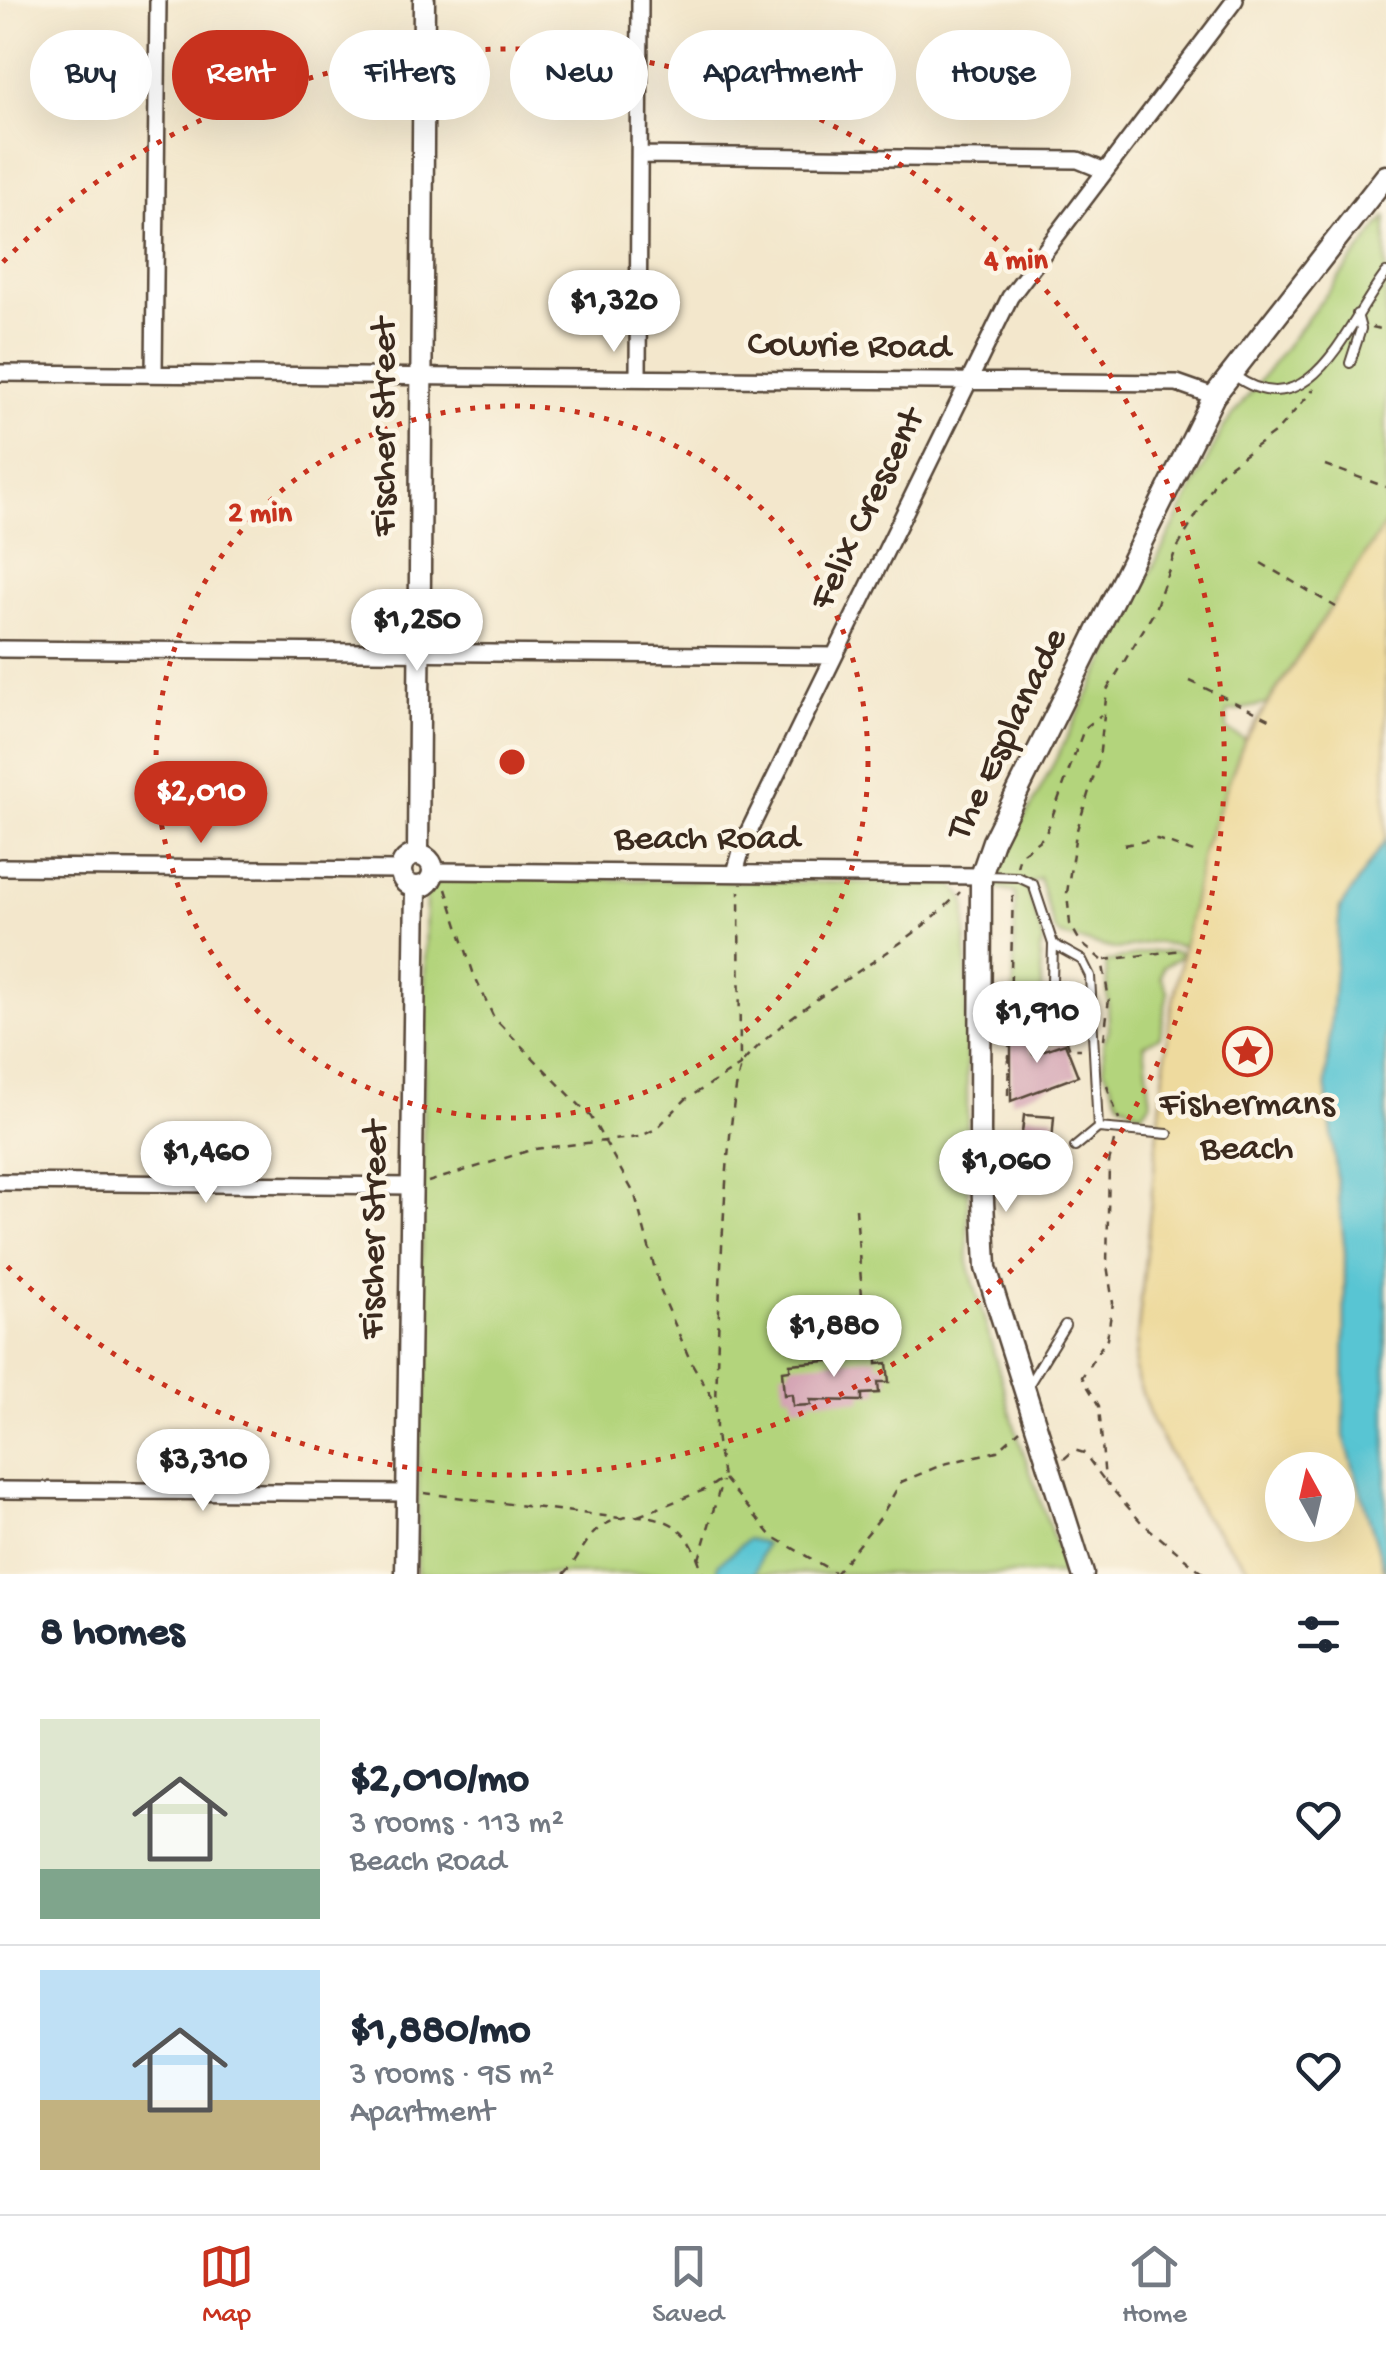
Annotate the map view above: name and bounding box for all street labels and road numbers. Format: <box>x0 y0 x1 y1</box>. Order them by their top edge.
street label: Fischer Street <box>364 314 408 537</box>
street label: Cowrie Road <box>747 324 954 372</box>
street label: Felix Crescent <box>801 399 938 619</box>
street label: The Esplanade <box>938 621 1079 850</box>
street label: Beach Road <box>613 818 802 862</box>
street label: Fischer Street <box>352 1117 400 1341</box>

